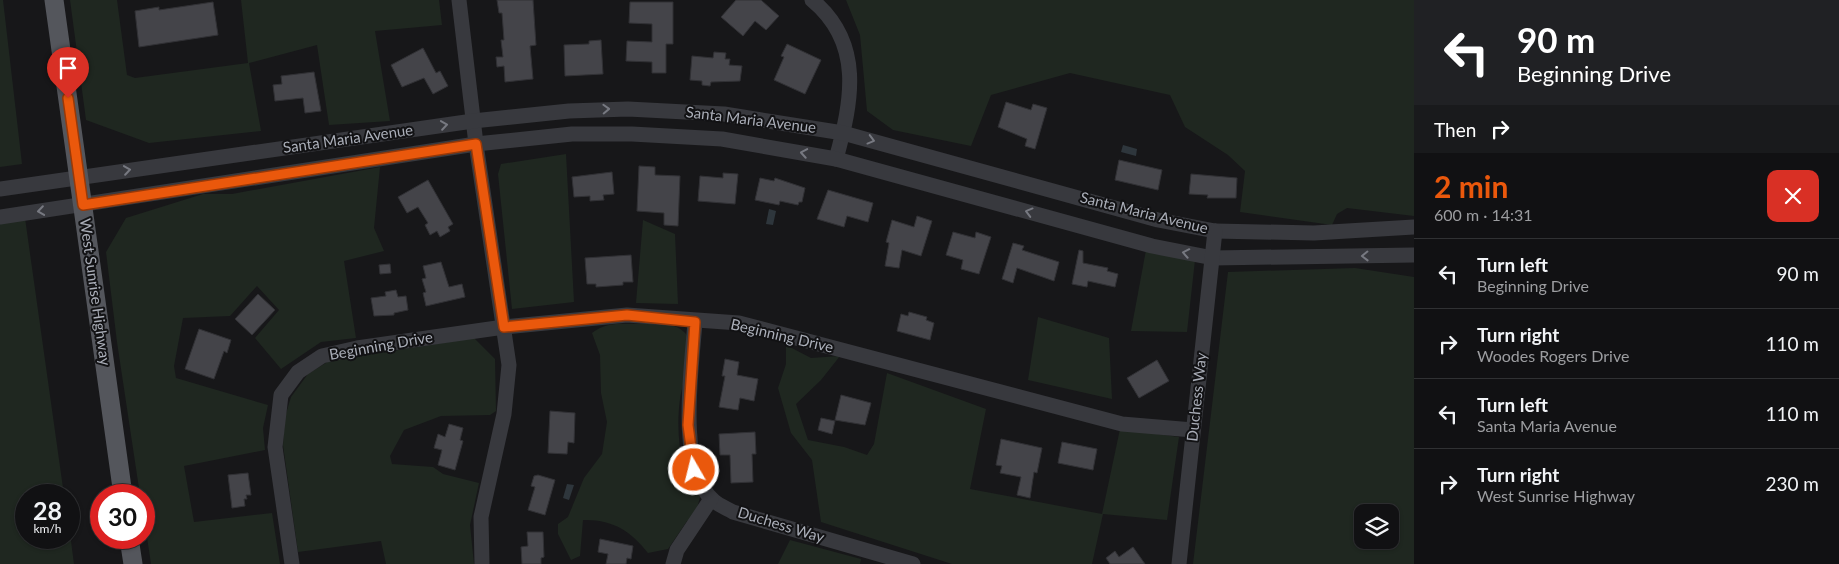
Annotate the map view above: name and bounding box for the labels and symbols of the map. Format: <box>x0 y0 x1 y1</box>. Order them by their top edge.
pin <box>47 47 89 98</box>
street label: Santa Maria Avenue <box>685 102 817 136</box>
one-way arrow <box>602 104 610 115</box>
street label: Santa Maria Avenue <box>282 120 414 156</box>
one-way arrow <box>440 121 448 131</box>
one-way arrow <box>866 134 875 145</box>
one-way arrow <box>799 149 808 159</box>
one-way arrow <box>124 165 132 176</box>
street label: Santa Maria Avenue <box>1078 187 1210 237</box>
one-way arrow <box>37 205 46 215</box>
one-way arrow <box>1025 208 1033 218</box>
street label: West Sunrise Highway <box>77 217 115 367</box>
one-way arrow <box>1181 248 1190 259</box>
one-way arrow <box>1361 251 1369 261</box>
street label: Beginning Drive <box>729 314 835 356</box>
street label: Beginning Drive <box>328 327 434 363</box>
street label: Duchess Way <box>1182 351 1210 442</box>
position arrow <box>667 443 719 495</box>
speed limit sign: 30 <box>90 484 155 549</box>
street label: Duchess Way <box>736 502 827 546</box>

